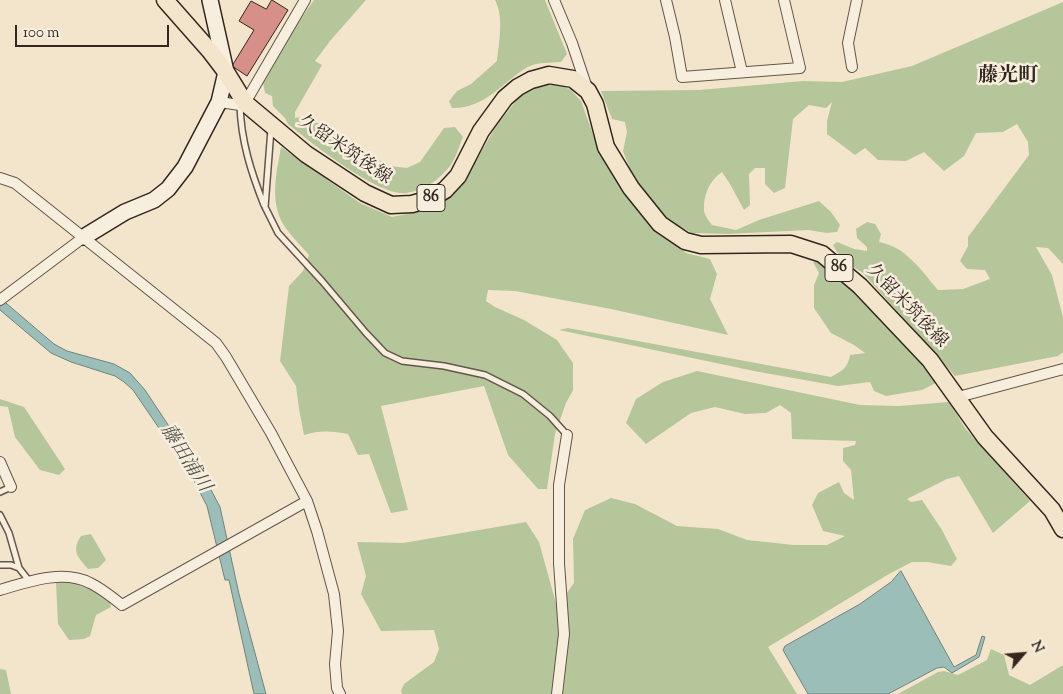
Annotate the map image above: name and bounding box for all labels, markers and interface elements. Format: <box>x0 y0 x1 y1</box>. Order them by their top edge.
scale bar <box>18 15 171 47</box>
text: 100 m <box>23 23 59 44</box>
district label: 藤光町 <box>978 66 1038 90</box>
street label: 久留米筑後線 <box>293 112 395 190</box>
road number: 86 <box>417 184 445 212</box>
road number: 86 <box>825 254 853 282</box>
street label: 久留米筑後線 <box>861 261 951 353</box>
water label: 藤田浦川 <box>154 421 214 497</box>
north arrow <box>998 629 1048 679</box>
text: N <box>1025 638 1048 657</box>

